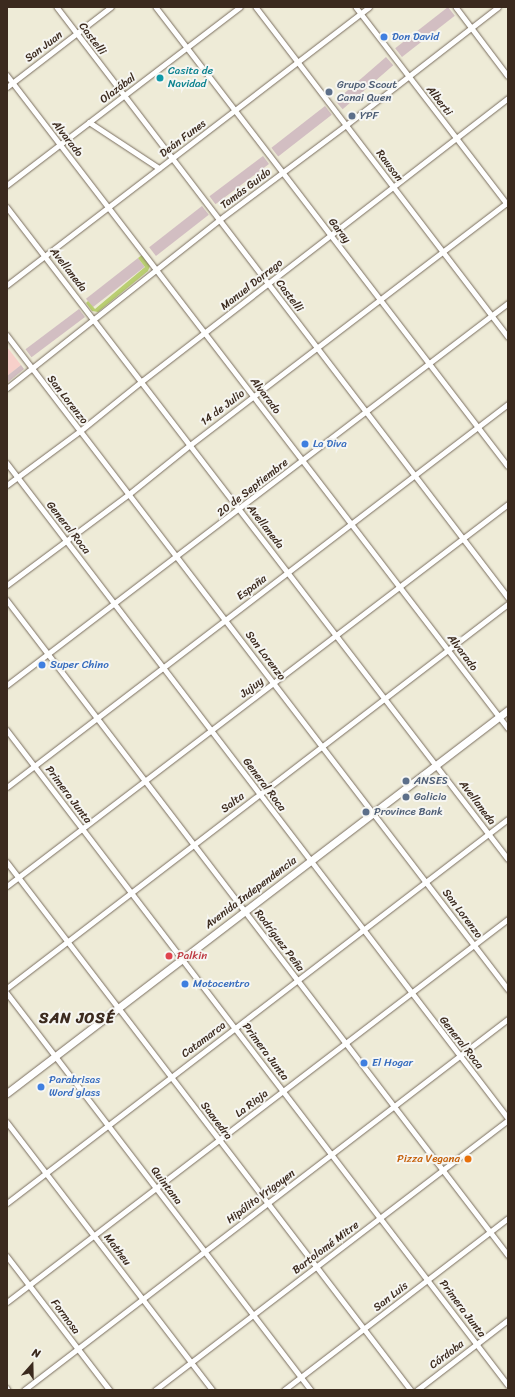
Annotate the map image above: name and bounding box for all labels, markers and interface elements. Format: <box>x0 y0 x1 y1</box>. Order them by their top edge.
street label: Castelli <box>76 20 108 58</box>
street label: San Juan <box>23 29 65 65</box>
place label: Don David <box>392 30 439 44</box>
marker: Don David <box>379 32 389 42</box>
place label: Casita de Navidad <box>168 65 213 91</box>
street label: Olazábal <box>98 71 138 107</box>
marker: Casita de Navidad <box>155 73 165 83</box>
place label: Grupo Scout Canai Quen <box>337 79 397 105</box>
street label: Alberti <box>423 83 455 119</box>
marker: Grupo Scout Canai Quen <box>324 87 334 97</box>
place label: YPF <box>360 109 379 123</box>
marker: YPF <box>347 111 357 121</box>
street label: Deán Funes <box>157 117 209 161</box>
street label: Alvarado <box>49 118 85 160</box>
street label: Rawson <box>373 147 405 185</box>
street label: Tomás Guido <box>218 166 274 212</box>
street label: Garay <box>325 216 353 246</box>
street label: Avellaneda <box>47 245 89 295</box>
street label: Manuel Dorrego <box>218 257 286 313</box>
street label: Castelli <box>273 277 305 315</box>
street label: San Lorenzo <box>44 373 90 427</box>
street label: Alvarado <box>247 375 283 417</box>
street label: 14 de Julio <box>198 387 248 429</box>
place label: La Diva <box>313 437 347 451</box>
marker: La Diva <box>300 439 310 449</box>
street label: 20 de Septiembre <box>215 456 291 520</box>
street label: General Roca <box>43 499 93 557</box>
street label: Avellaneda <box>244 502 286 552</box>
street label: España <box>234 573 270 603</box>
street label: San Lorenzo <box>242 629 288 683</box>
street label: Alvarado <box>444 632 480 674</box>
place label: Super Chino <box>50 658 109 672</box>
marker: Super Chino <box>37 660 47 670</box>
street label: Jujuy <box>238 675 266 701</box>
street label: General Roca <box>240 756 288 814</box>
street label: Primera Junta <box>42 764 94 826</box>
place label: ANSES <box>414 774 448 788</box>
marker: ANSES <box>401 776 411 786</box>
street label: Avellaneda <box>456 778 498 828</box>
street label: Salta <box>219 790 247 816</box>
place label: Galicia <box>414 790 447 804</box>
marker: Galicia <box>401 792 411 802</box>
place label: Province Bank <box>374 805 443 819</box>
marker: Province Bank <box>361 807 371 817</box>
street label: Avenida Independencia <box>203 854 299 932</box>
street label: San Lorenzo <box>439 887 485 941</box>
street label: Rodríguez Peña <box>251 907 307 975</box>
place label: Palkin <box>177 949 207 963</box>
marker: Palkin <box>164 951 174 961</box>
place label: Motocentro <box>193 977 250 991</box>
marker: Motocentro <box>180 979 190 989</box>
district label: SAN JOSÉ <box>39 1010 115 1028</box>
street label: General Roca <box>436 1014 486 1072</box>
street label: Catamarca <box>179 1019 229 1061</box>
street label: Primera Junta <box>239 1021 291 1083</box>
place label: El Hogar <box>372 1056 413 1070</box>
marker: El Hogar <box>359 1058 369 1068</box>
place label: Parabrisas Word glass <box>49 1074 100 1100</box>
marker: Parabrisas Word glass <box>36 1082 46 1092</box>
street label: La Rioja <box>233 1087 271 1121</box>
street label: Saavedra <box>197 1099 235 1143</box>
place label: Pizza Vegana <box>398 1152 460 1166</box>
marker: Pizza Vegana <box>463 1154 473 1164</box>
street label: Quintana <box>148 1165 184 1207</box>
street label: Hipólito Yrigoyen <box>224 1167 298 1227</box>
street label: Bartolomé Mitre <box>290 1219 362 1277</box>
street label: Matheu <box>101 1231 133 1269</box>
street label: Primera Junta <box>436 1278 488 1340</box>
street label: San Luis <box>371 1279 411 1315</box>
street label: Formosa <box>48 1297 82 1337</box>
street label: Córdoba <box>427 1338 467 1372</box>
text: N <box>29 1343 43 1363</box>
north arrow <box>12 1345 52 1385</box>

